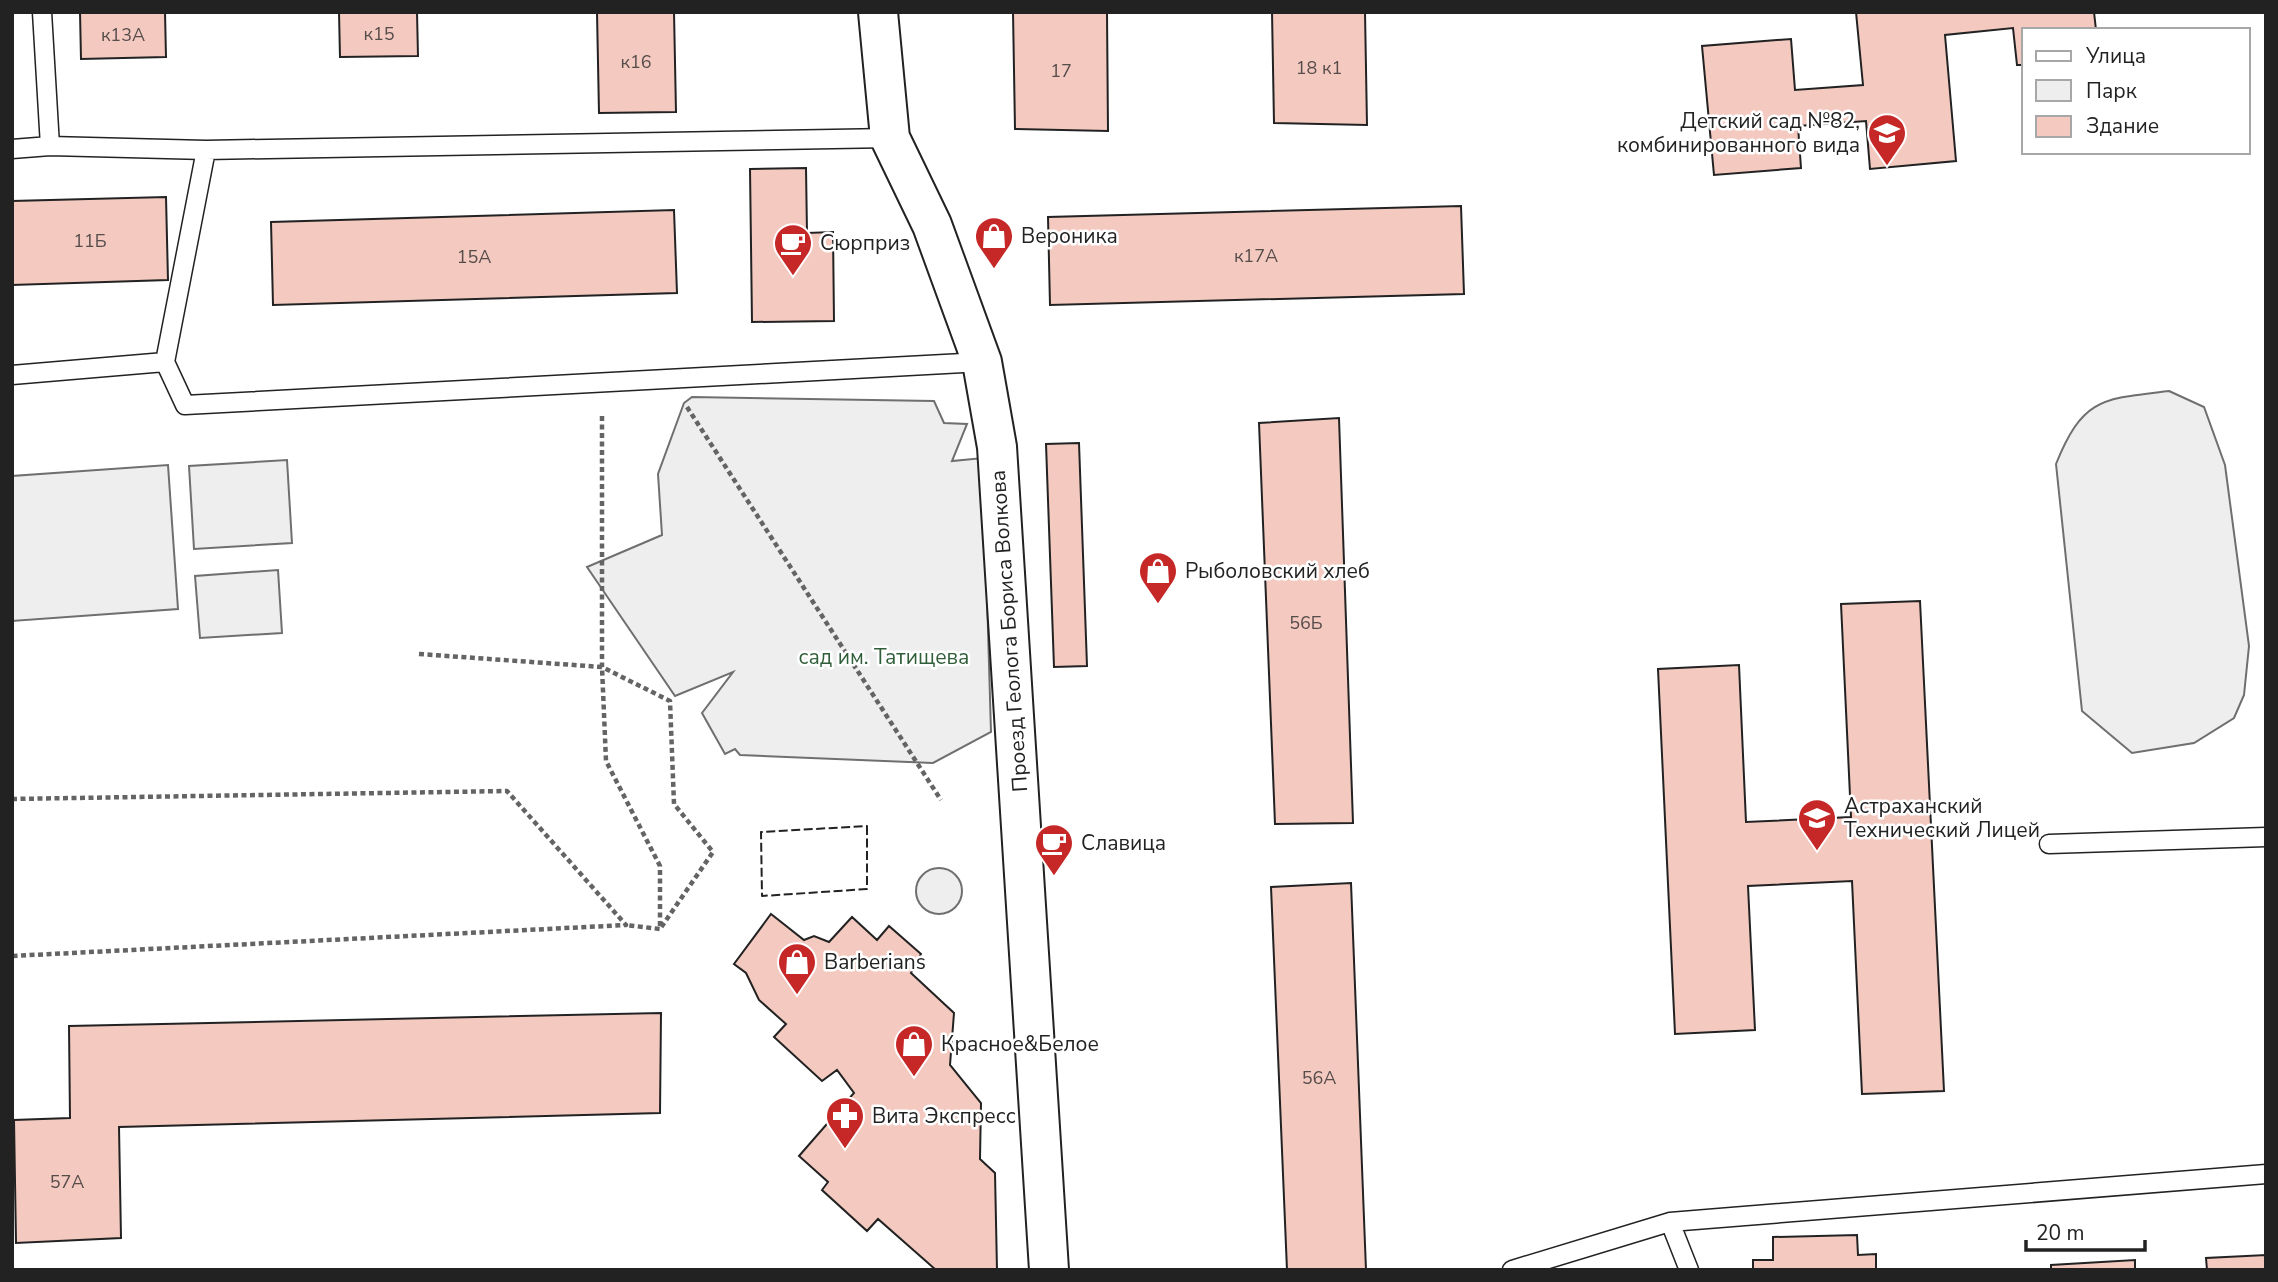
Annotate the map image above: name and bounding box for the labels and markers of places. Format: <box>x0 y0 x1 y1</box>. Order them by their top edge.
place label: Детский сад №82, комбинированного вида <box>1617 107 1860 159</box>
school or university icon: Детский сад №82, комбинированного вида <box>1866 112 1908 167</box>
shop icon: Вероника <box>973 215 1015 270</box>
cafe icon: Сюрприз <box>772 222 814 277</box>
place label: Вероника <box>1021 222 1118 250</box>
place label: Сюрприз <box>820 229 910 257</box>
shop icon: Рыболовский хлеб <box>1137 550 1179 605</box>
place label: Рыболовский хлеб <box>1185 557 1370 585</box>
place label: Астраханский Технический Лицей <box>1844 792 2040 844</box>
school or university icon: Астраханский Технический Лицей <box>1796 797 1838 852</box>
cafe icon: Славица <box>1033 822 1075 877</box>
place label: Славица <box>1081 829 1166 857</box>
shop icon: Barberians <box>776 941 818 996</box>
place label: Barberians <box>824 948 926 976</box>
shop icon: Красное&Белое <box>893 1023 935 1078</box>
place label: Красное&Белое <box>941 1030 1099 1058</box>
pharmacy icon: Вита Экспресс <box>824 1095 866 1150</box>
place label: Вита Экспресс <box>872 1102 1016 1130</box>

